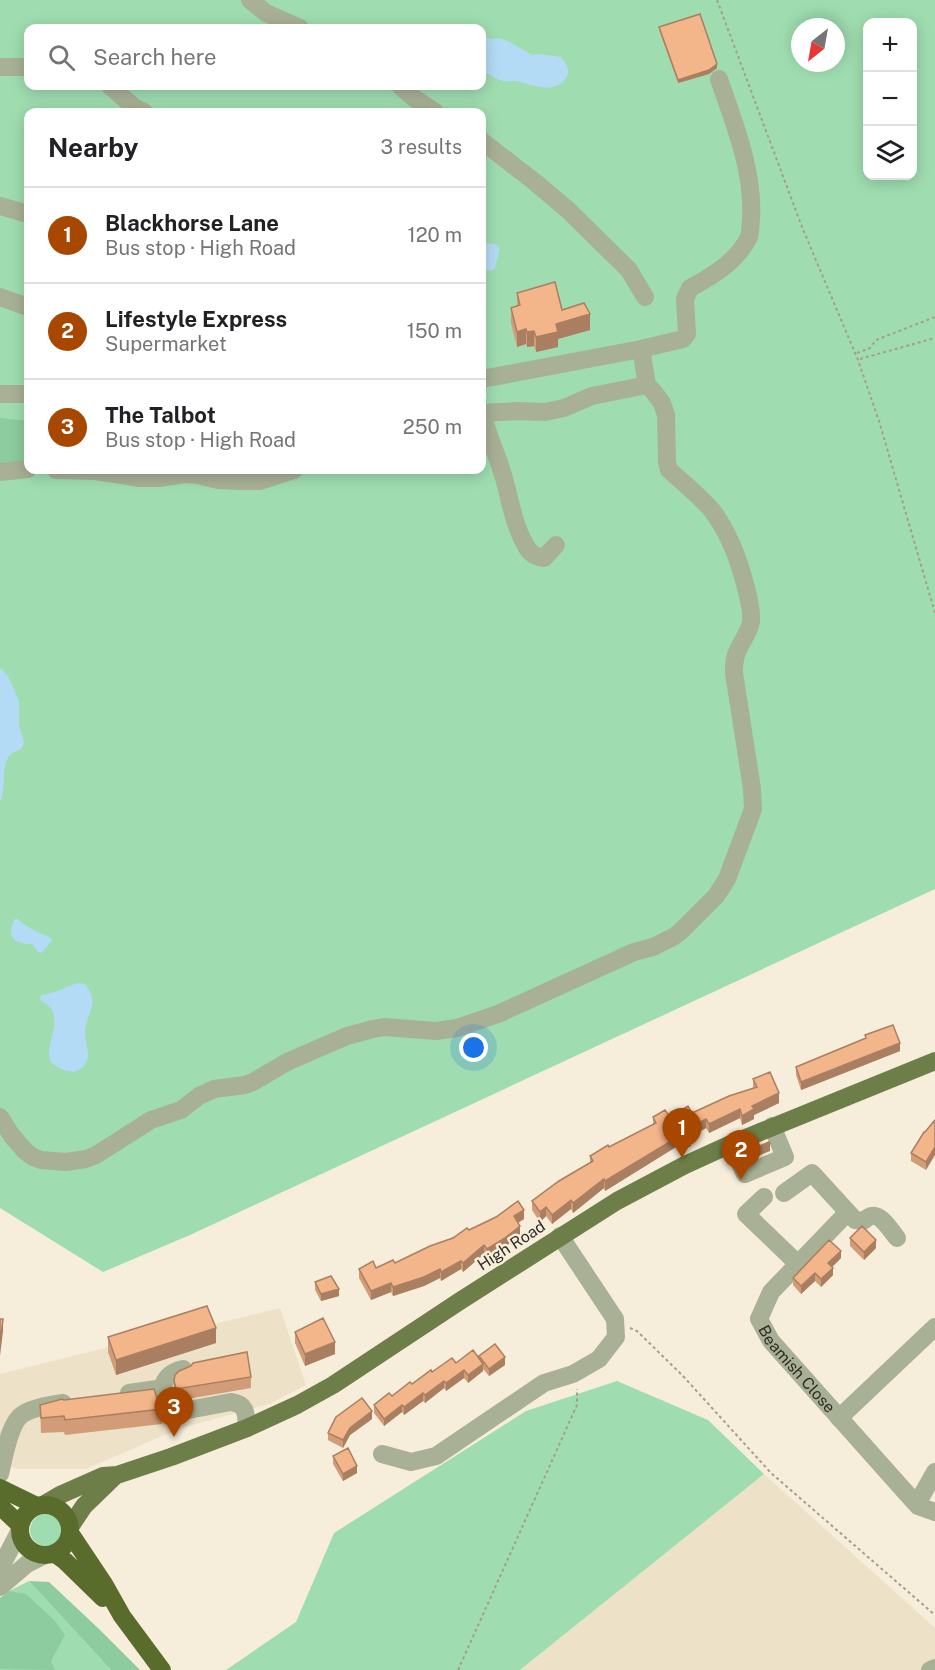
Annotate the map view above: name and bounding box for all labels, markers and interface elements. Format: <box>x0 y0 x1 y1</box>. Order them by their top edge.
north arrow <box>791 18 845 72</box>
map controls <box>863 18 917 180</box>
button: + <box>863 18 917 72</box>
search box <box>24 24 486 90</box>
icon: search <box>45 41 78 74</box>
text: Search here <box>93 44 217 70</box>
button: − <box>863 72 917 126</box>
button: layers <box>863 126 917 180</box>
text: Nearby <box>48 132 138 163</box>
text: 3 results <box>381 135 462 159</box>
text: Blackhorse Lane <box>105 210 279 236</box>
text: 1 <box>63 223 72 247</box>
text: 120 m <box>408 223 462 247</box>
text: Bus stop · High Road <box>105 236 296 260</box>
text: Lifestyle Express <box>105 306 287 332</box>
text: 2 <box>61 319 74 343</box>
text: 150 m <box>407 319 462 343</box>
text: Supermarket <box>105 332 227 356</box>
text: The Talbot <box>105 402 216 428</box>
text: 3 <box>61 415 74 439</box>
text: 250 m <box>403 415 462 439</box>
text: Bus stop · High Road <box>105 428 296 452</box>
your location <box>459 1033 488 1062</box>
pin: 1 <box>662 1108 702 1158</box>
pin: 2 <box>722 1130 760 1180</box>
street label: High Road <box>474 1216 549 1274</box>
street label: Beamish Close <box>754 1322 839 1417</box>
pin: 3 <box>154 1388 194 1437</box>

